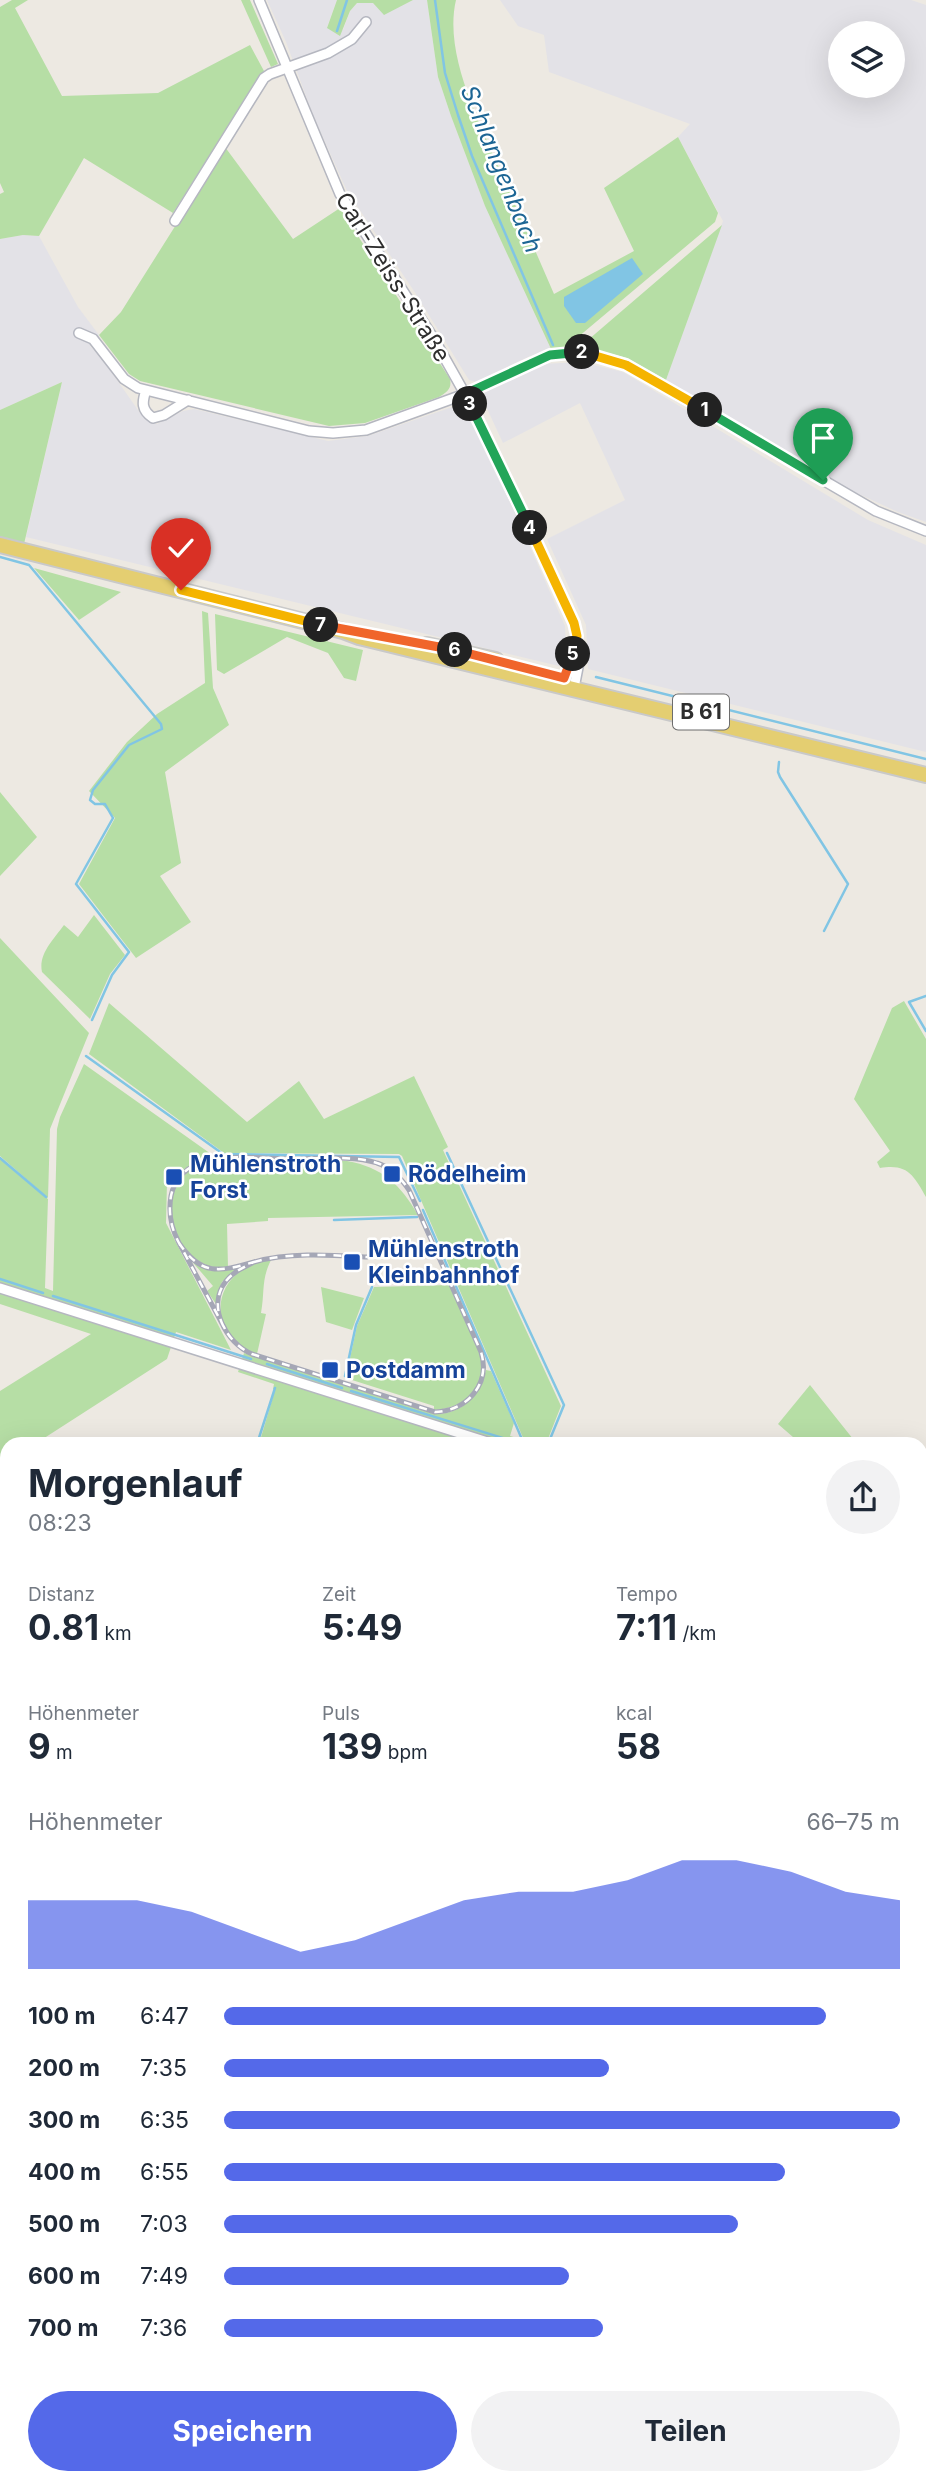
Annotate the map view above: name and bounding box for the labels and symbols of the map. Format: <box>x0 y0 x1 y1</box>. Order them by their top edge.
water label: Schlangenbach <box>455 81 548 257</box>
street label: Carl-Zeiss-Straße <box>330 187 456 367</box>
pin: 2 <box>564 334 600 370</box>
pin: 3 <box>452 386 488 422</box>
pin: 1 <box>688 392 722 428</box>
pin <box>793 408 853 480</box>
pin: 4 <box>512 510 548 546</box>
pin <box>151 518 211 590</box>
pin: 7 <box>304 608 338 642</box>
pin: 6 <box>438 632 472 668</box>
pin: 5 <box>556 636 590 672</box>
road number: B 61 <box>673 694 729 730</box>
place label: Mühlenstroth Forst <box>190 1150 341 1204</box>
place label: Rödelheim <box>408 1160 527 1188</box>
marker: Rödelheim <box>382 1164 402 1184</box>
marker: Mühlenstroth Forst <box>164 1167 184 1187</box>
place label: Mühlenstroth Kleinbahnhof <box>368 1235 519 1289</box>
marker: Mühlenstroth Kleinbahnhof <box>342 1252 362 1272</box>
place label: Postdamm <box>346 1356 466 1384</box>
marker: Postdamm <box>320 1360 340 1380</box>

